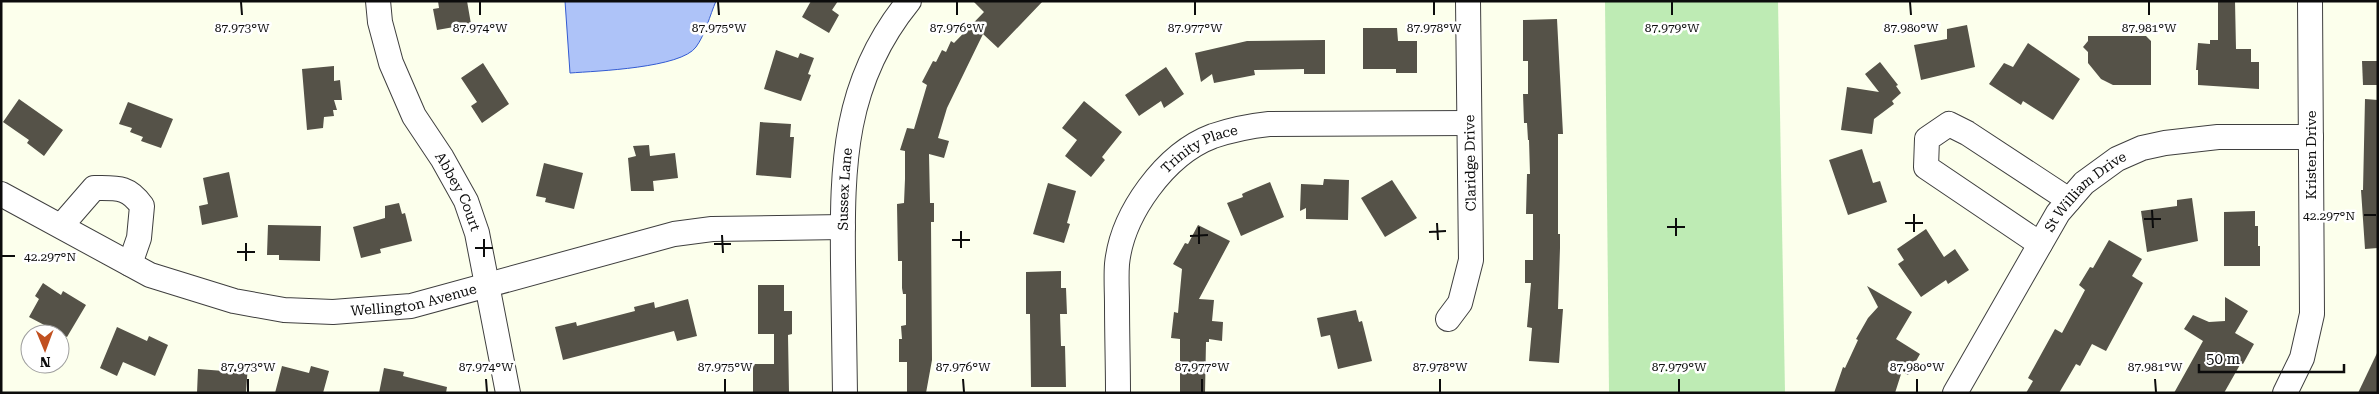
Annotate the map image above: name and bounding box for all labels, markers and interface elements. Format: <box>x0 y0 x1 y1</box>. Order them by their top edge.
text: 87.973°W <box>215 21 270 35</box>
text: 87.974°W <box>453 21 508 35</box>
text: 87.975°W <box>692 21 747 35</box>
text: 87.976°W <box>930 21 985 35</box>
text: 87.977°W <box>1168 21 1223 35</box>
text: 87.978°W <box>1407 21 1462 35</box>
text: 87.979°W <box>1645 21 1700 35</box>
text: 87.980°W <box>1884 21 1939 35</box>
text: 87.981°W <box>2122 21 2177 35</box>
street label: Kristen Drive <box>2303 110 2319 200</box>
street label: Claridge Drive <box>1461 114 1479 211</box>
street label: Trinity Place <box>1158 121 1239 176</box>
street label: Sussex Lane <box>835 146 855 231</box>
street label: St William Drive <box>2041 148 2129 235</box>
street label: Abbey Court <box>432 149 484 233</box>
text: 42.297°N <box>2303 209 2355 223</box>
text: 42.297°N <box>24 250 76 264</box>
street label: Wellington Avenue <box>350 280 478 319</box>
north arrow <box>20 324 70 374</box>
scale bar <box>2199 342 2344 374</box>
text: 50 m <box>2206 350 2241 368</box>
text: N <box>39 354 51 370</box>
text: 87.973°W <box>221 360 276 374</box>
text: 87.974°W <box>459 360 514 374</box>
text: 87.975°W <box>698 360 753 374</box>
text: 87.976°W <box>936 360 991 374</box>
text: 87.977°W <box>1175 360 1230 374</box>
text: 87.978°W <box>1413 360 1468 374</box>
text: 87.979°W <box>1652 360 1707 374</box>
text: 87.980°W <box>1890 360 1945 374</box>
text: 87.981°W <box>2128 360 2183 374</box>

